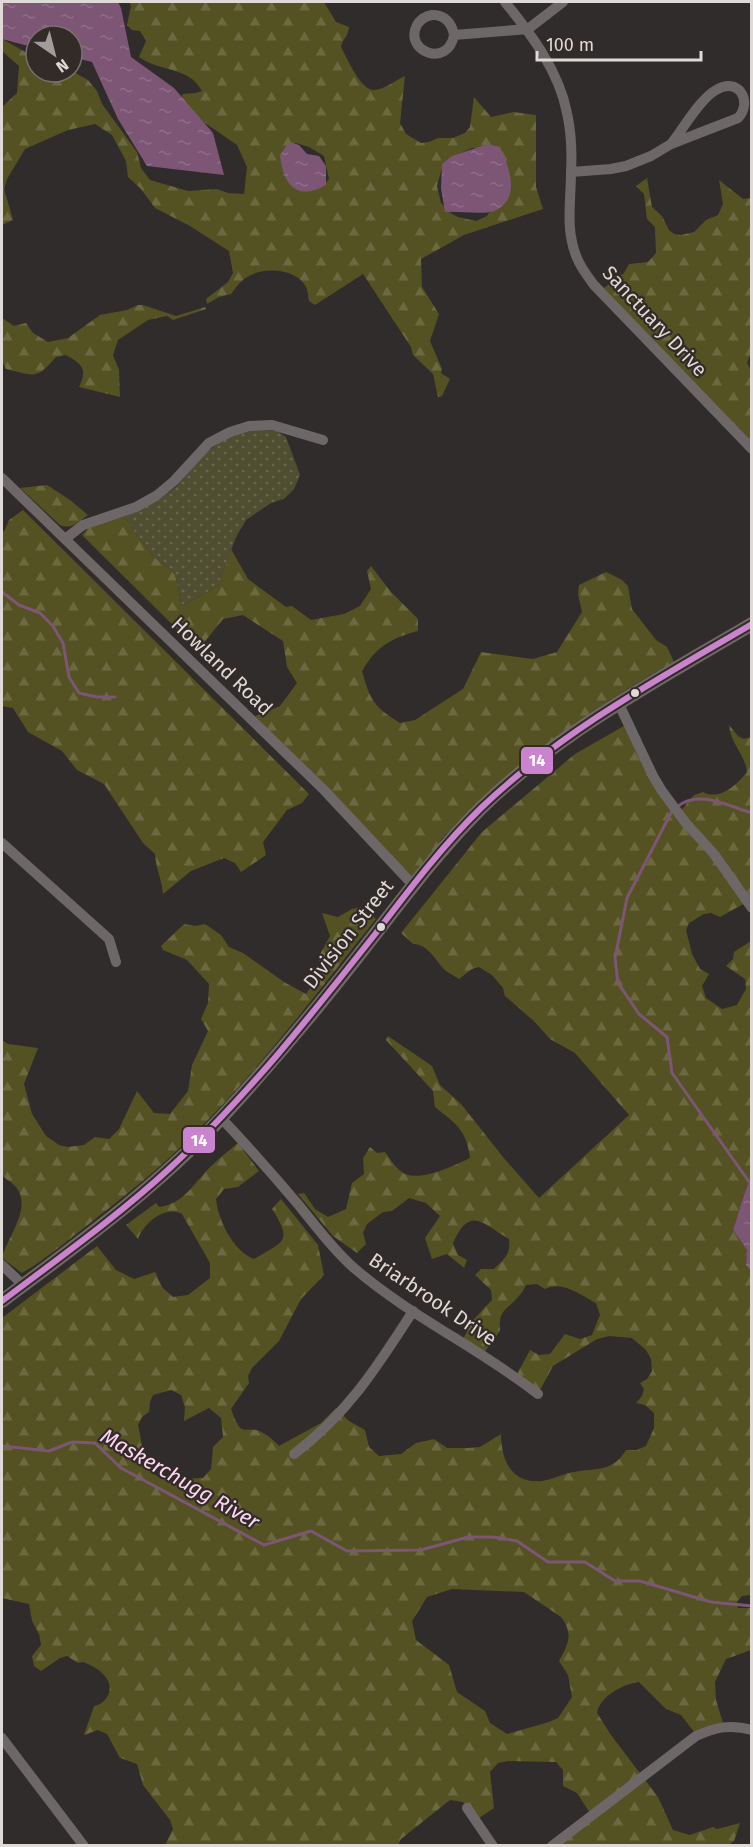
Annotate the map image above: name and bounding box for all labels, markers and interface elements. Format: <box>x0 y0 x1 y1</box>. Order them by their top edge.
north arrow <box>24 24 84 84</box>
scale bar <box>537 24 700 62</box>
text: 100 m <box>546 34 594 56</box>
text: N <box>53 55 72 77</box>
street label: Sanctuary Drive <box>598 261 712 381</box>
street label: Howland Road <box>166 612 278 720</box>
unlabelled marker <box>629 687 641 699</box>
line badge: 14 <box>520 746 554 775</box>
text: 14 <box>529 751 545 770</box>
street label: Division Street <box>298 874 399 993</box>
unlabelled marker <box>375 921 387 933</box>
line badge: 14 <box>182 1126 216 1154</box>
text: 14 <box>191 1131 207 1150</box>
street label: Briarbrook Drive <box>365 1247 501 1351</box>
water label: Maskerchugg River <box>96 1423 265 1535</box>

